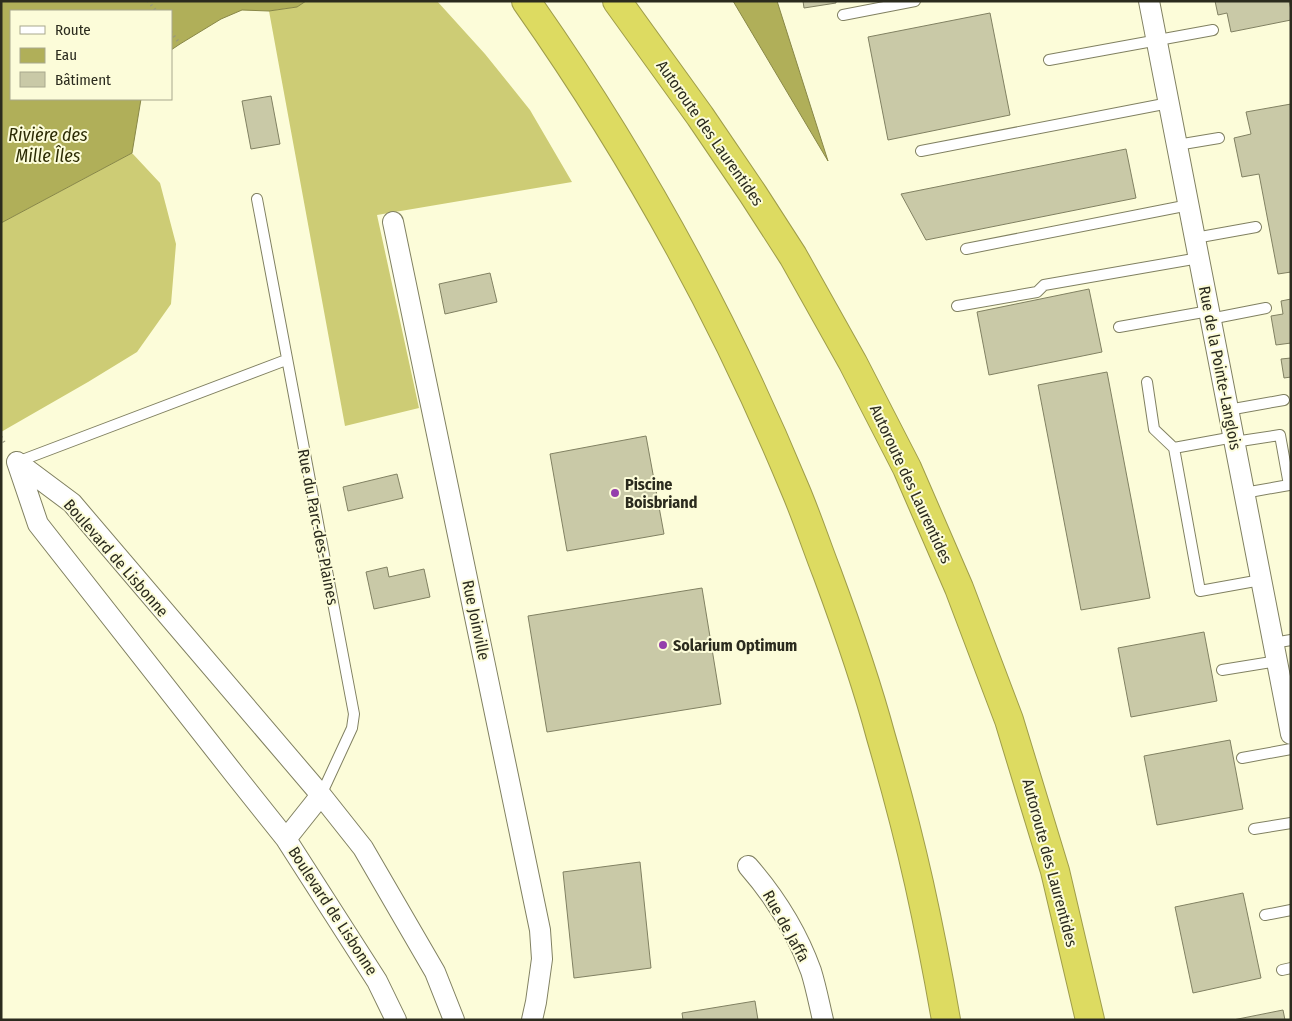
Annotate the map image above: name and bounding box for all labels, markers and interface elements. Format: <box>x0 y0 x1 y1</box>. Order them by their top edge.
legend <box>10 10 172 100</box>
text: Route <box>55 21 91 39</box>
text: Eau <box>55 46 77 64</box>
street label: Autoroute des Laurentides <box>653 57 768 209</box>
text: Bâtiment <box>55 71 111 89</box>
water label: Rivière des Mille Îles <box>8 124 88 167</box>
street label: Rue de la Pointe-Langlois <box>1195 284 1245 452</box>
street label: Autoroute des Laurentides <box>866 402 956 567</box>
street label: Rue du Parc-des-Plaines <box>294 447 342 607</box>
place label: Piscine Boisbriand <box>625 475 697 512</box>
marker: Piscine Boisbriand <box>609 487 621 499</box>
street label: Boulevard de Lisbonne <box>60 495 172 621</box>
street label: Rue Joinville <box>458 578 494 662</box>
place label: Solarium Optimum <box>673 636 797 655</box>
marker: Solarium Optimum <box>657 639 669 651</box>
street label: Autoroute des Laurentides <box>1018 777 1082 949</box>
street label: Boulevard de Lisbonne <box>284 843 382 979</box>
street label: Rue de Jaffa <box>759 887 813 965</box>

